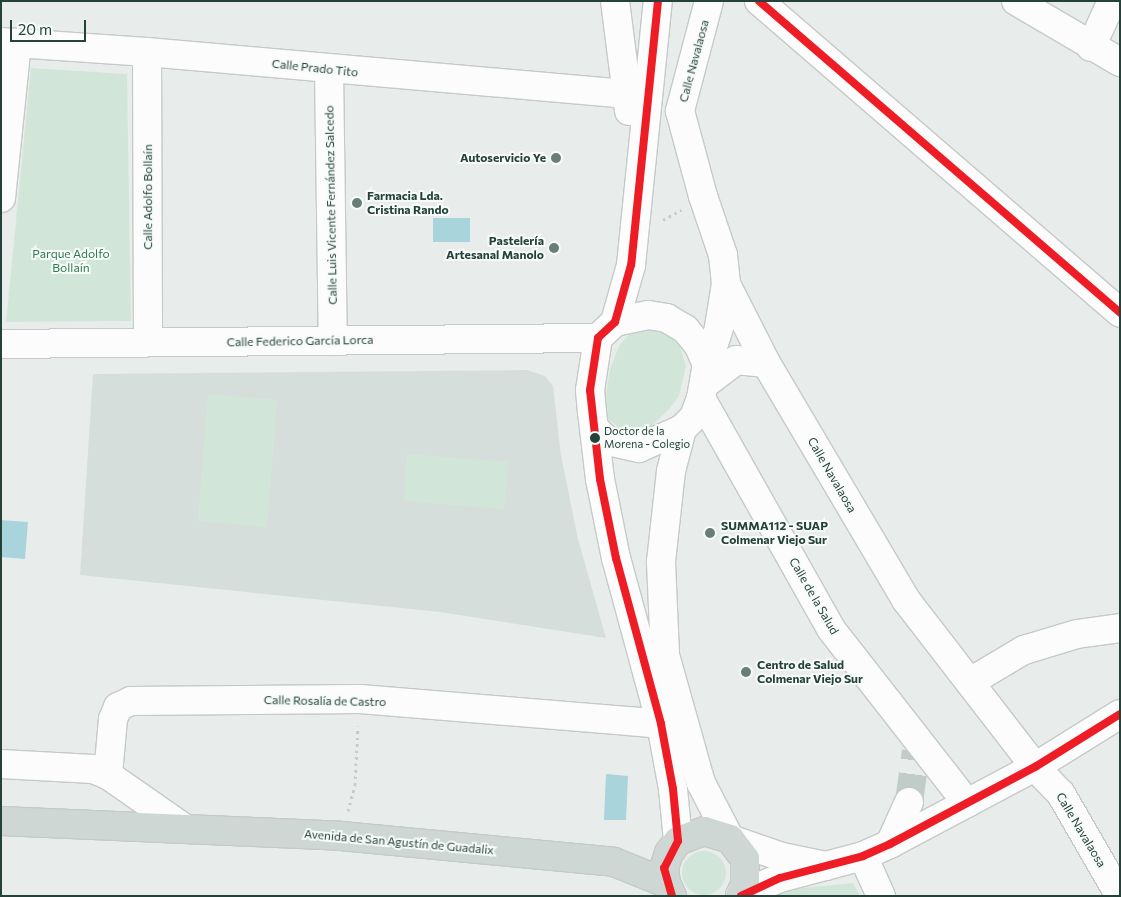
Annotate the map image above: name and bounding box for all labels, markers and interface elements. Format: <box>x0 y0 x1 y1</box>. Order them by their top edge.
scale bar <box>12 10 89 42</box>
street label: Calle Navalaosa <box>676 18 712 104</box>
text: 20 m <box>18 20 52 38</box>
street label: Calle Prado Tito <box>271 56 359 80</box>
street label: Calle Luis Vicente Fernández Salcedo <box>322 105 340 305</box>
street label: Calle Adolfo Bollaín <box>141 144 155 250</box>
place label: Autoservicio Ye <box>460 151 546 165</box>
marker: Autoservicio Ye <box>550 152 562 164</box>
place label: Farmacia Lda. Cristina Rando <box>367 189 449 217</box>
marker: Farmacia Lda. Cristina Rando <box>351 197 363 209</box>
place label: Pastelería Artesanal Manolo <box>446 234 544 262</box>
marker: Pastelería Artesanal Manolo <box>548 242 560 254</box>
park label: Parque Adolfo Bollaín <box>32 247 110 275</box>
street label: Calle Federico García Lorca <box>226 333 374 349</box>
place label: Doctor de la Morena - Colegio <box>604 425 690 451</box>
marker: Doctor de la Morena - Colegio <box>590 433 600 443</box>
street label: Calle Navalaosa <box>805 435 859 515</box>
place label: SUMMA112 - SUAP Colmenar Viejo Sur <box>721 519 828 547</box>
marker: SUMMA112 - SUAP Colmenar Viejo Sur <box>703 526 717 540</box>
street label: Calle de la Salud <box>786 555 842 637</box>
place label: Centro de Salud Colmenar Viejo Sur <box>757 658 863 686</box>
marker: Centro de Salud Colmenar Viejo Sur <box>739 665 753 679</box>
street label: Calle Rosalía de Castro <box>264 693 386 709</box>
street label: Calle Navalaosa <box>1053 790 1109 870</box>
street label: Avenida de San Agustín de Guadalix <box>303 827 495 857</box>

